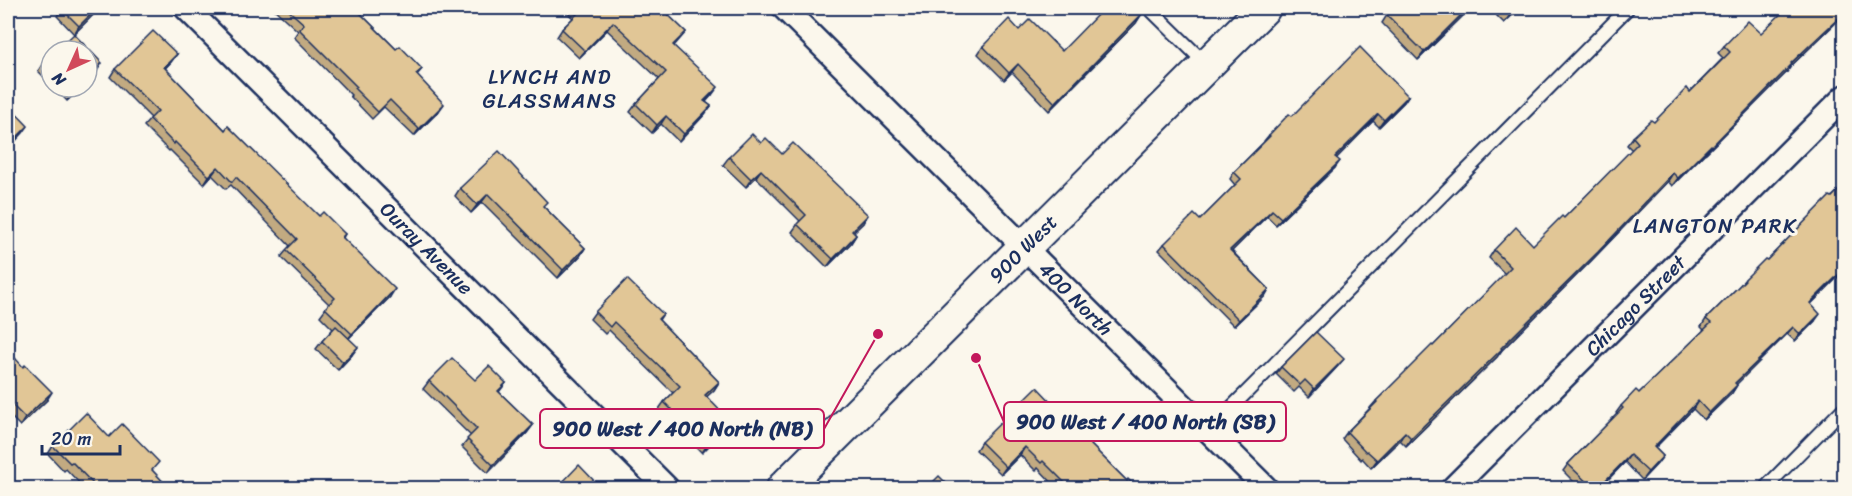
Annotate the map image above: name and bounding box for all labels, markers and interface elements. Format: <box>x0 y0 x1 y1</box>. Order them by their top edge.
north arrow <box>39 39 99 99</box>
district label: LYNCH AND GLASSMANS <box>482 58 618 120</box>
text: N <box>44 64 74 94</box>
street label: Ouray Avenue <box>371 193 482 303</box>
street label: 900 West <box>980 205 1066 291</box>
district label: LANGTON PARK <box>1633 207 1797 245</box>
street label: Chicago Street <box>1576 246 1695 365</box>
street label: 400 North <box>1030 253 1122 344</box>
callout: 900 West / 400 North (SB) <box>1004 402 1286 441</box>
text: 900 West / 400 North (SB) <box>1016 403 1276 441</box>
callout: 900 West / 400 North (NB) <box>540 409 824 448</box>
text: 900 West / 400 North (NB) <box>552 410 813 448</box>
scale bar <box>42 418 120 456</box>
text: 20 m <box>51 423 91 455</box>

